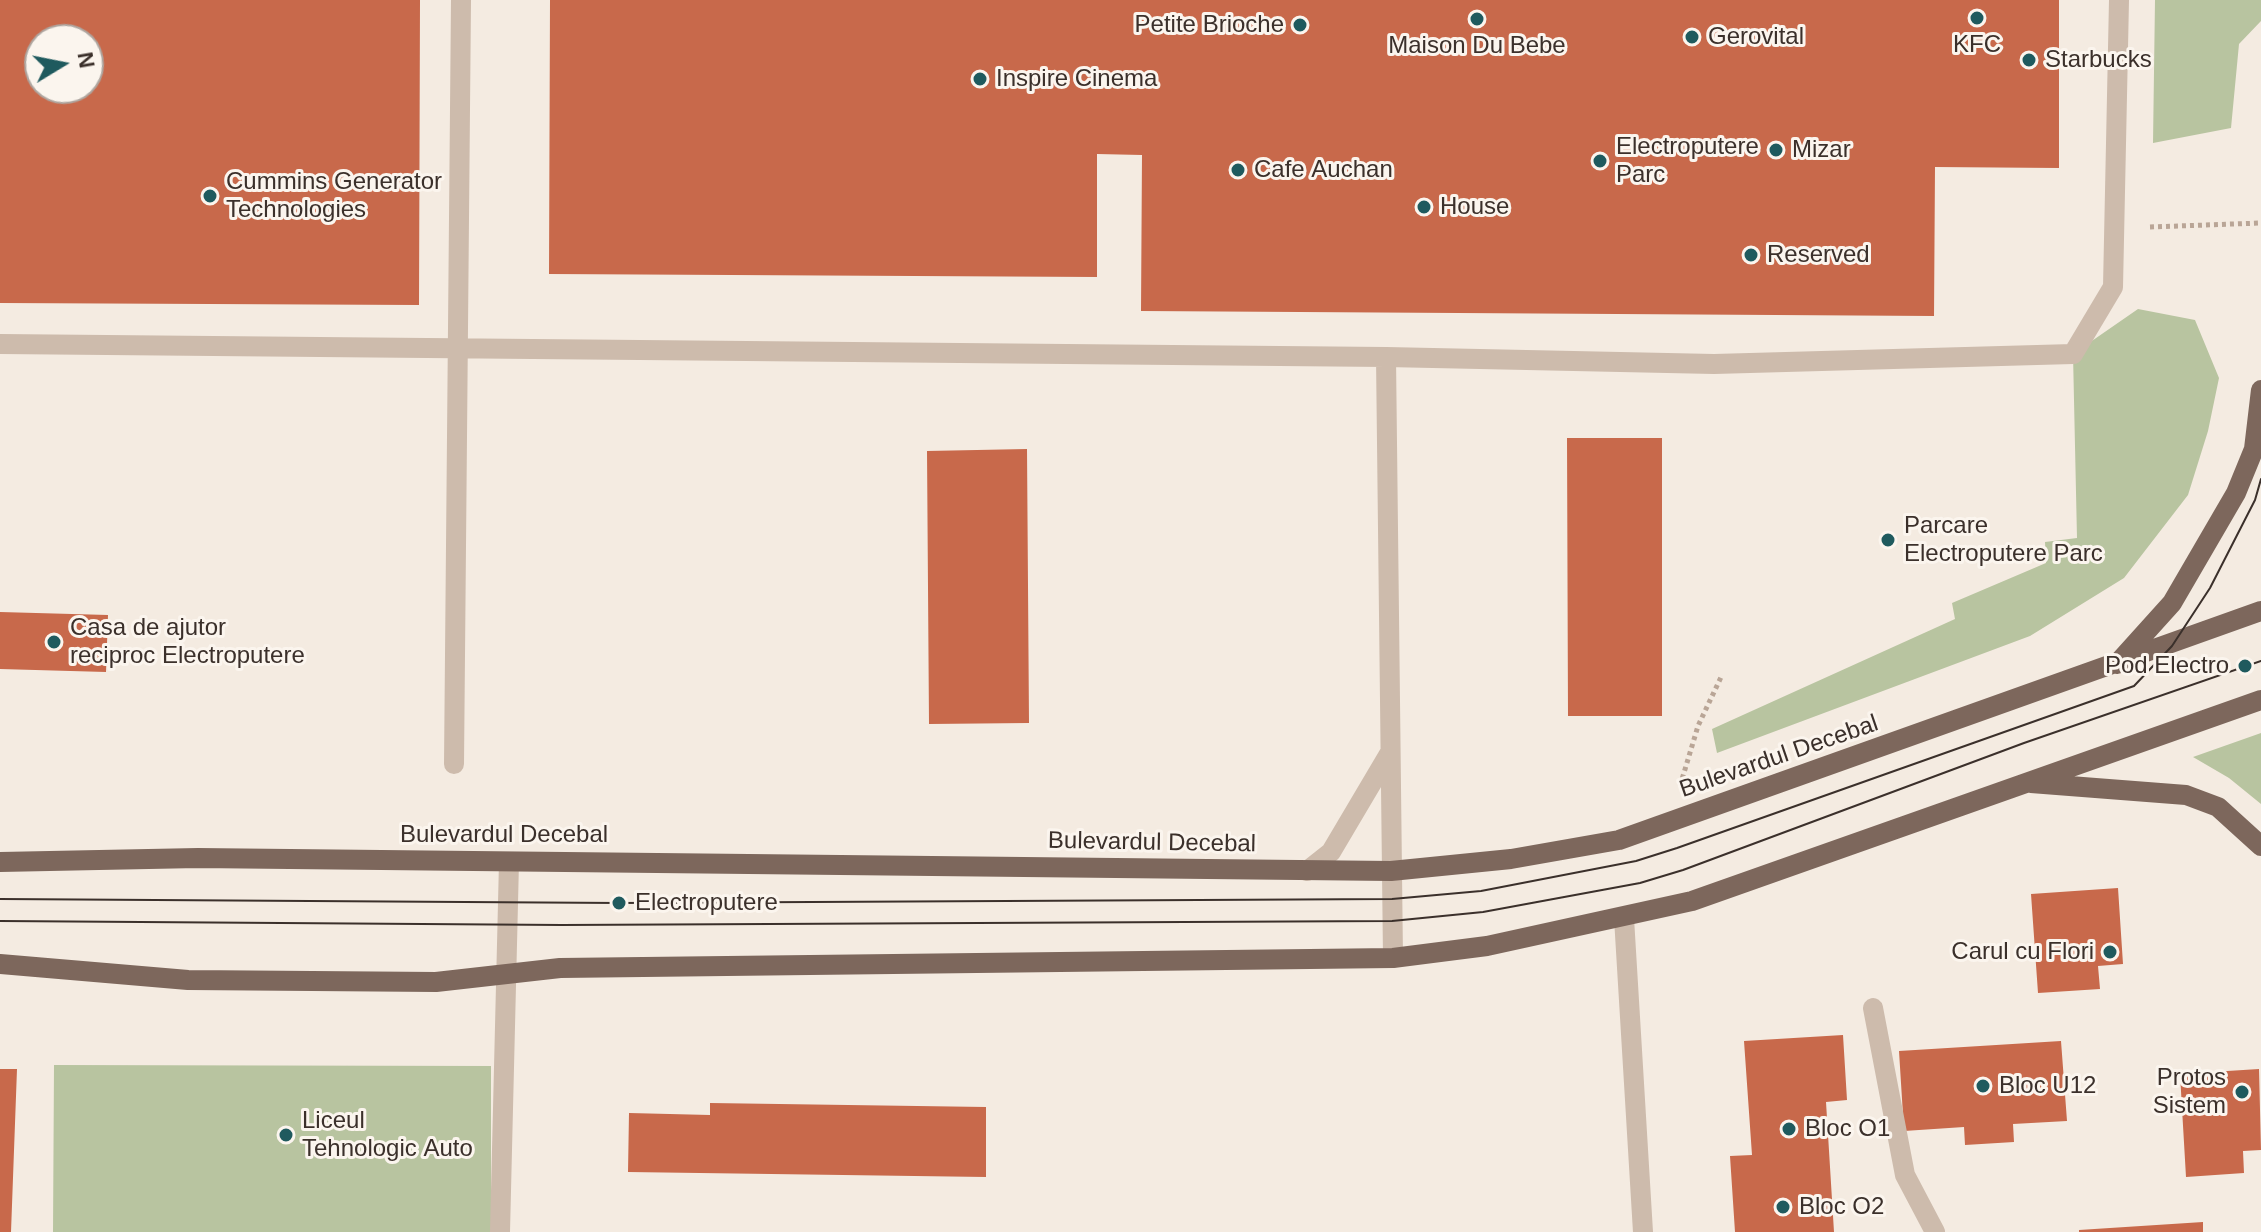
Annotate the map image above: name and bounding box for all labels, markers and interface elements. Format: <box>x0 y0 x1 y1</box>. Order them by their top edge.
marker: KFC <box>1968 9 1986 27</box>
marker: Maison Du Bebe <box>1468 10 1486 28</box>
place label: Petite Brioche <box>1135 11 1284 39</box>
marker: Petite Brioche <box>1291 16 1309 34</box>
place label: Gerovital <box>1708 23 1804 51</box>
north arrow <box>24 24 104 104</box>
marker: Gerovital <box>1683 28 1701 46</box>
place label: KFC <box>1953 31 2001 59</box>
place label: Maison Du Bebe <box>1388 32 1566 60</box>
place label: Starbucks <box>2045 46 2152 74</box>
text: N <box>72 50 100 70</box>
marker: Starbucks <box>2020 51 2038 69</box>
place label: Inspire Cinema <box>996 65 1157 93</box>
marker: Inspire Cinema <box>971 70 989 88</box>
place label: Electroputere Parc <box>1616 133 1759 189</box>
place label: Mizar <box>1792 136 1851 164</box>
marker: Mizar <box>1767 141 1785 159</box>
marker: Electroputere Parc <box>1591 152 1609 170</box>
place label: Cafe Auchan <box>1254 156 1393 184</box>
marker: Cafe Auchan <box>1229 161 1247 179</box>
place label: Cummins Generator Technologies <box>226 168 442 224</box>
marker: Cummins Generator Technologies <box>201 187 219 205</box>
place label: House <box>1440 193 1509 221</box>
marker: House <box>1415 198 1433 216</box>
place label: Reserved <box>1767 241 1870 269</box>
marker: Reserved <box>1742 246 1760 264</box>
place label: Parcare Electroputere Parc <box>1904 512 2103 568</box>
marker: Parcare Electroputere Parc <box>1879 531 1897 549</box>
place label: Casa de ajutor reciproc Electroputere <box>70 614 305 670</box>
marker: Casa de ajutor reciproc Electroputere <box>45 633 63 651</box>
place label: Pod Electro <box>2105 652 2229 680</box>
marker: Pod Electro <box>2236 657 2254 675</box>
street label: Bulevardul Decebal <box>1676 710 1882 804</box>
street label: Bulevardul Decebal <box>400 821 608 849</box>
street label: Bulevardul Decebal <box>1048 827 1256 859</box>
place label: Electroputere <box>635 889 778 917</box>
marker: Electroputere <box>610 894 628 912</box>
place label: Carul cu Flori <box>1951 938 2094 966</box>
marker: Carul cu Flori <box>2101 943 2119 961</box>
place label: Protos Sistem <box>2153 1064 2226 1120</box>
place label: Bloc U12 <box>1999 1072 2096 1100</box>
marker: Bloc U12 <box>1974 1077 1992 1095</box>
marker: Protos Sistem <box>2233 1083 2251 1101</box>
place label: Liceul Tehnologic Auto <box>302 1107 473 1163</box>
place label: Bloc O1 <box>1805 1115 1890 1143</box>
marker: Bloc O1 <box>1780 1120 1798 1138</box>
marker: Liceul Tehnologic Auto <box>277 1126 295 1144</box>
place label: Bloc O2 <box>1799 1193 1884 1221</box>
marker: Bloc O2 <box>1774 1198 1792 1216</box>

